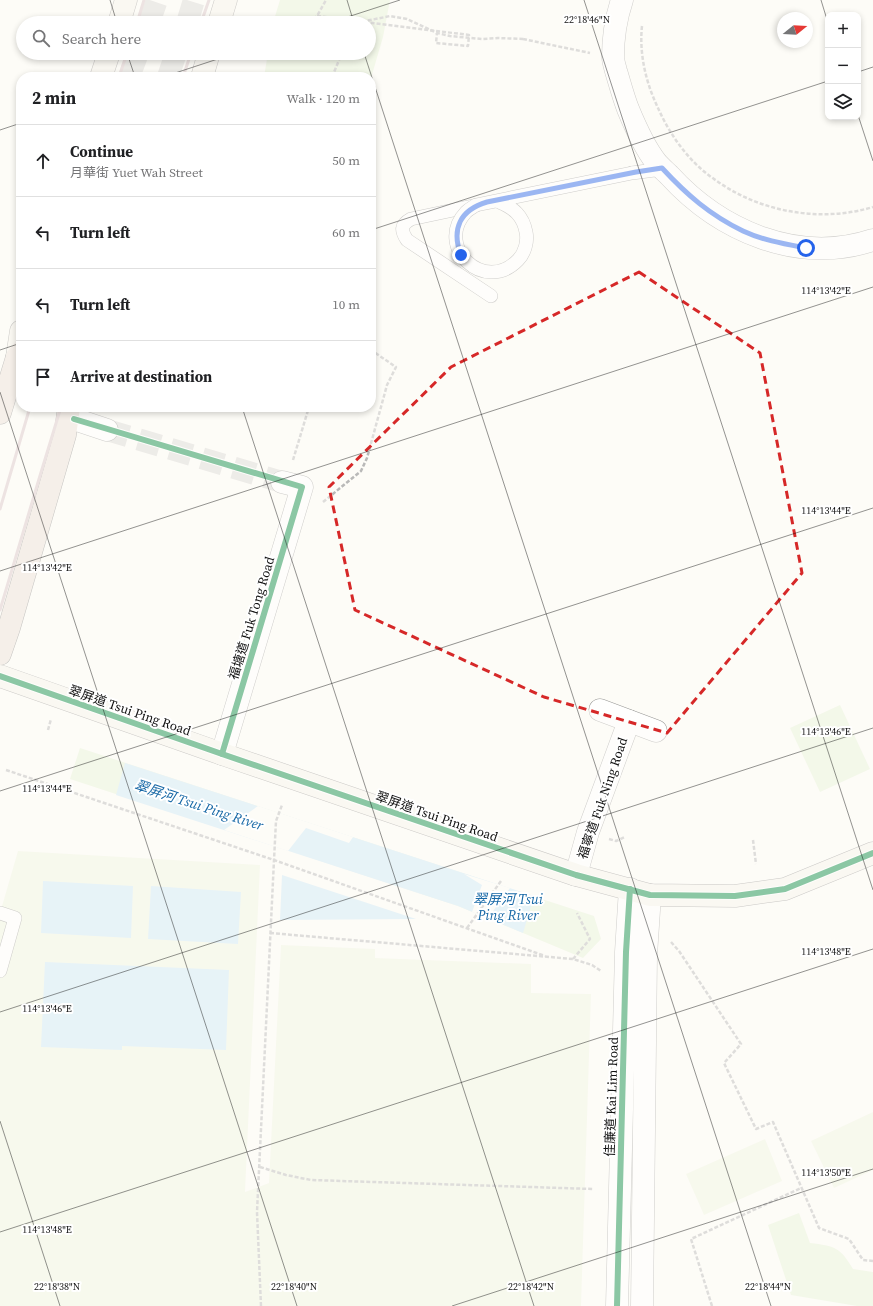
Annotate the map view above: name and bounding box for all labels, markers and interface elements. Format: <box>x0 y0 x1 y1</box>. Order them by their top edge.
north arrow <box>777 12 813 48</box>
map controls <box>825 12 861 120</box>
button: + <box>825 12 861 48</box>
text: 22°18'46"N <box>564 13 610 26</box>
search box <box>16 16 376 60</box>
icon: search <box>30 27 52 49</box>
text: Search here <box>62 28 141 49</box>
button: − <box>825 48 861 84</box>
button: layers <box>825 84 861 120</box>
text: 2 min <box>32 86 76 110</box>
text: Walk · 120 m <box>287 90 360 107</box>
text: Continue <box>70 141 133 162</box>
icon: ahead <box>32 150 54 172</box>
text: 50 m <box>332 152 360 169</box>
text: 月華街 Yuet Wah Street <box>70 164 203 181</box>
icon: left <box>32 222 54 244</box>
text: Turn left <box>70 222 130 243</box>
text: 60 m <box>332 224 360 241</box>
route start <box>797 239 815 257</box>
route end <box>452 246 470 264</box>
text: 114°13'42"E <box>801 284 851 297</box>
icon: left <box>32 294 54 316</box>
text: Turn left <box>70 294 130 315</box>
text: 10 m <box>332 296 360 313</box>
icon: arrive <box>32 366 54 388</box>
text: Arrive at destination <box>70 366 212 387</box>
text: 114°13'44"E <box>801 504 851 517</box>
street label: 福塘道 Fuk Tong Road <box>225 554 278 682</box>
text: 114°13'42"E <box>22 561 72 574</box>
street label: 翠屏道 Tsui Ping Road <box>66 682 194 740</box>
text: 114°13'46"E <box>801 725 851 738</box>
street label: 福寧道 Fuk Ning Road <box>574 735 631 861</box>
water label: 翠屏河 Tsui Ping River <box>132 775 266 835</box>
text: 114°13'44"E <box>22 782 72 795</box>
street label: 翠屏道 Tsui Ping Road <box>373 788 501 846</box>
water label: 翠屏河 Tsui Ping River <box>473 889 544 925</box>
text: 114°13'48"E <box>801 945 851 958</box>
text: 114°13'46"E <box>22 1002 72 1015</box>
street label: 佳廉道 Kai Lim Road <box>601 1036 622 1157</box>
text: 114°13'50"E <box>801 1166 851 1179</box>
text: 114°13'48"E <box>22 1223 72 1236</box>
text: 22°18'38"N <box>34 1280 80 1293</box>
text: 22°18'40"N <box>271 1280 317 1293</box>
text: 22°18'42"N <box>508 1280 554 1293</box>
text: 22°18'44"N <box>745 1280 791 1293</box>

